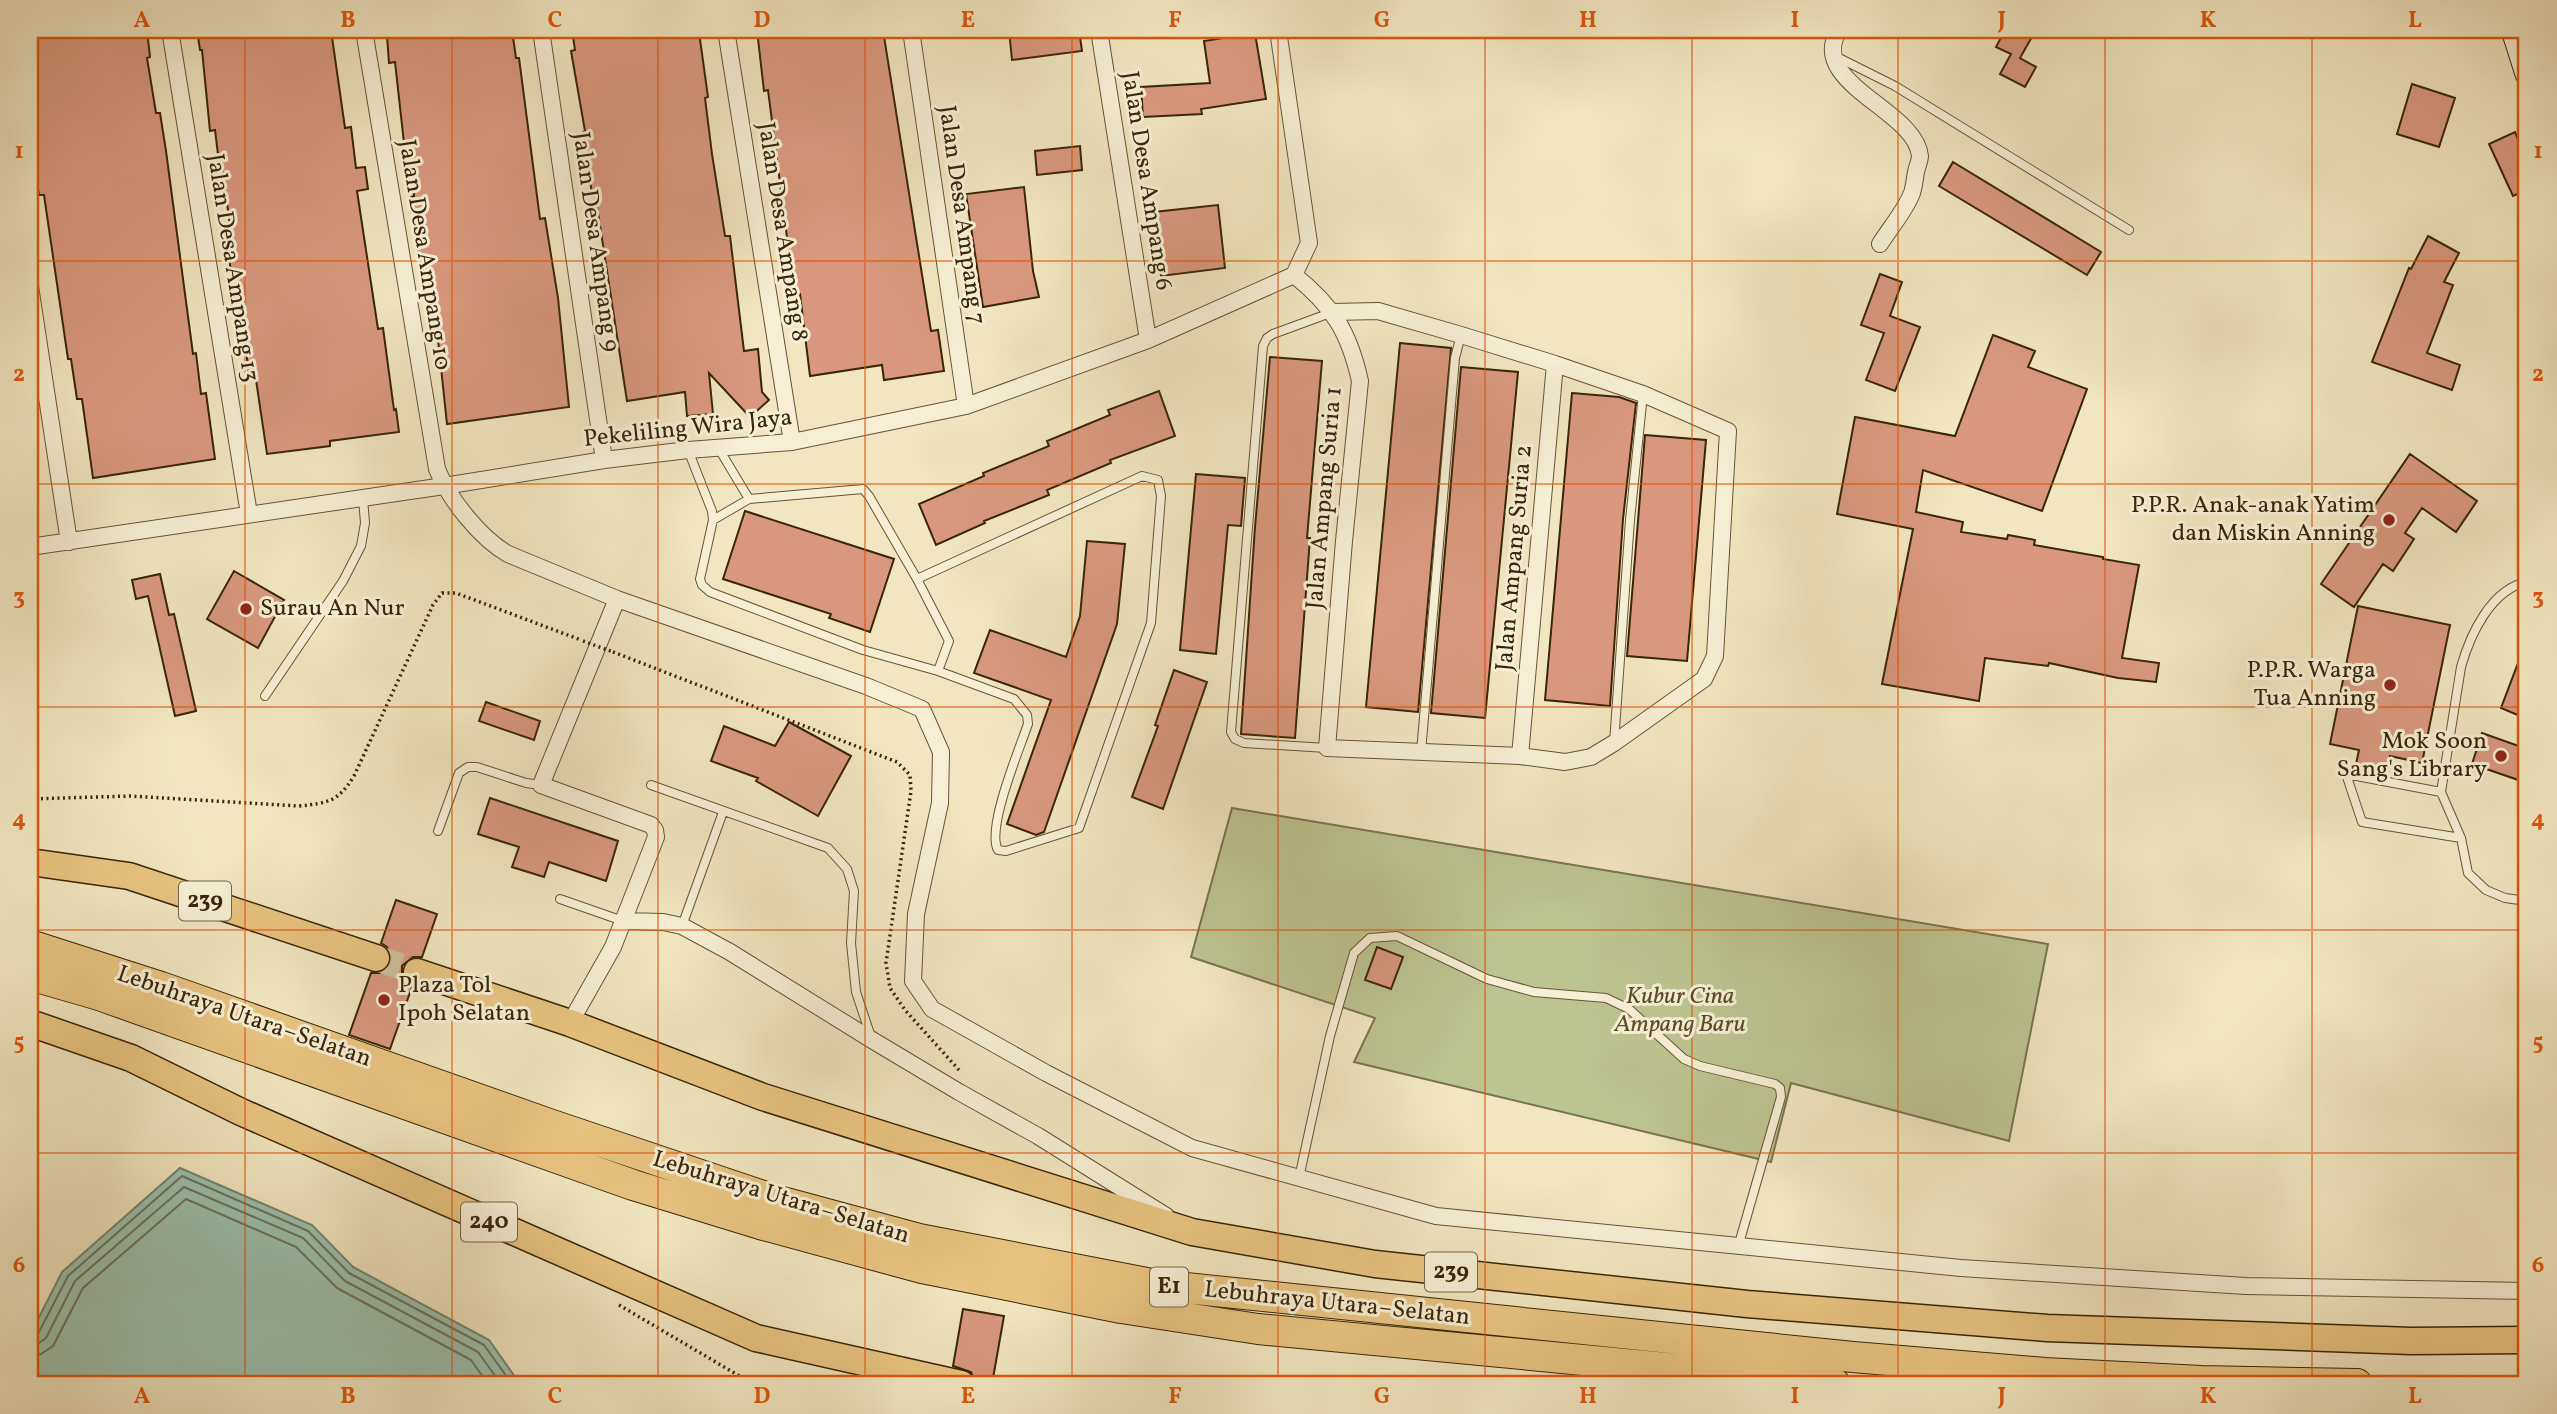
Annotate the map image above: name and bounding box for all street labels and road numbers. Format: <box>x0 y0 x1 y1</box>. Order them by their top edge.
street label: Jalan Desa Ampang 6 <box>1112 69 1180 293</box>
street label: Jalan Desa Ampang 7 <box>929 103 993 327</box>
street label: Jalan Desa Ampang 8 <box>748 120 816 344</box>
street label: Jalan Desa Ampang 9 <box>563 130 627 354</box>
street label: Jalan Desa Ampang 10 <box>389 137 459 373</box>
street label: Jalan Desa Ampang 13 <box>197 151 267 385</box>
street label: Jalan Ampang Suria 1 <box>1298 385 1352 611</box>
street label: Pekeliling Wira Jaya <box>582 401 794 457</box>
street label: Jalan Ampang Suria 2 <box>1488 443 1542 673</box>
road number: 239 <box>179 882 231 920</box>
street label: Lebuhraya Utara–Selatan <box>112 957 376 1077</box>
street label: Lebuhraya Utara–Selatan <box>648 1143 914 1253</box>
road number: 240 <box>461 1203 517 1242</box>
road number: 239 <box>1425 1252 1477 1292</box>
road number: E1 <box>1150 1268 1188 1306</box>
street label: Lebuhraya Utara–Selatan <box>1202 1273 1472 1335</box>

